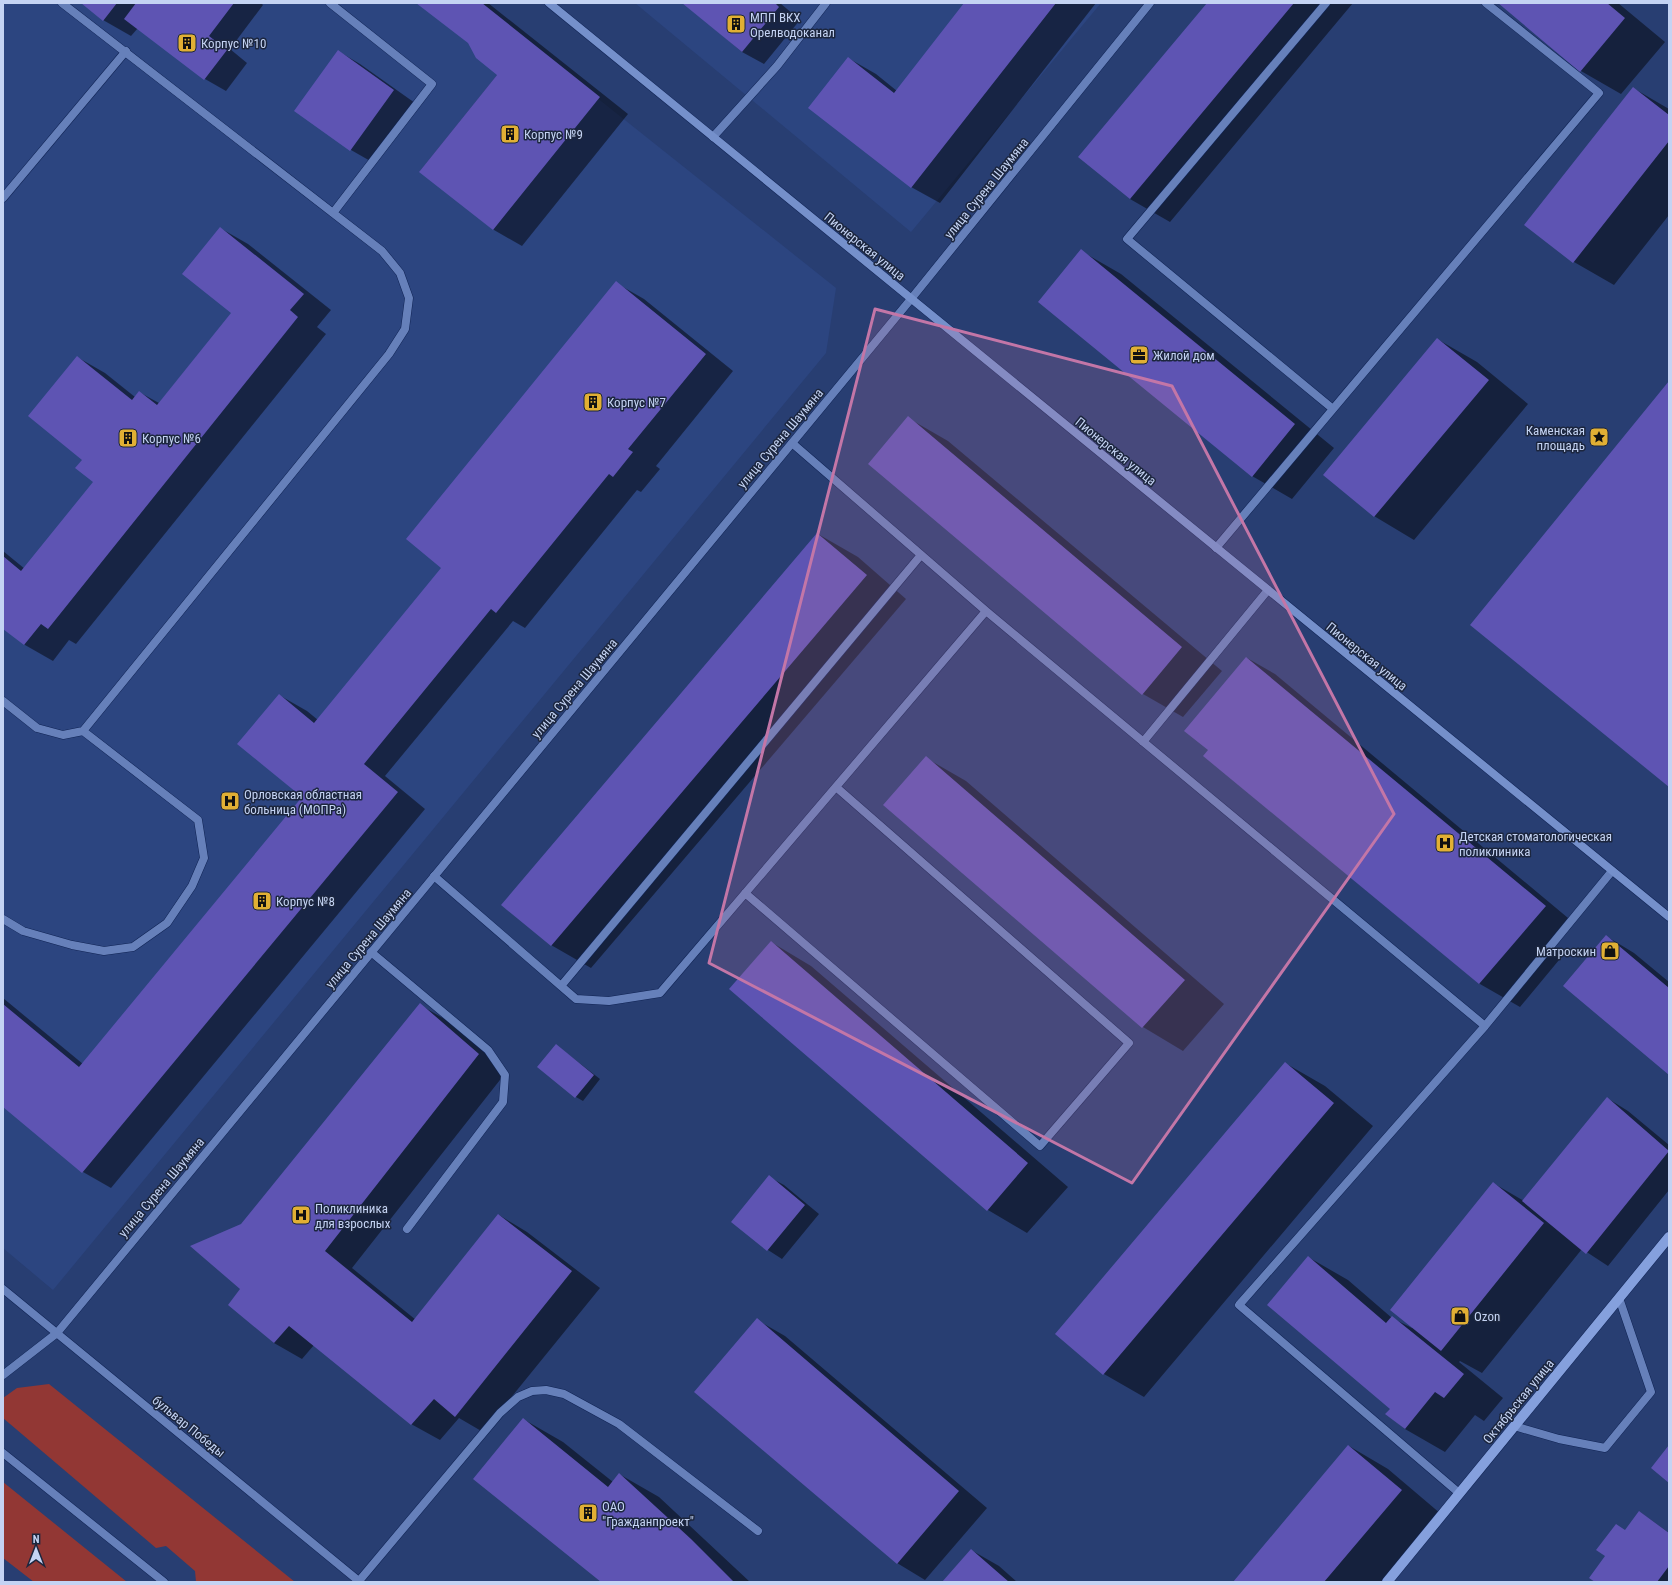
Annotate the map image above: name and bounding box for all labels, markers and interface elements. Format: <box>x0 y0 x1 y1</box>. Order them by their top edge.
place label: МПП ВКХ Орелводоканал <box>750 10 835 40</box>
building icon: МПП ВКХ Орелводоканал <box>725 13 747 35</box>
building icon: Корпус №10 <box>176 32 198 54</box>
place label: Корпус №10 <box>201 36 266 51</box>
building icon: Корпус №9 <box>499 123 521 145</box>
place label: Корпус №9 <box>524 127 583 142</box>
street label: улица Сурена Шаумяна <box>941 135 1032 242</box>
street label: Пионерская улица <box>821 209 908 284</box>
office icon: Жилой дом <box>1128 344 1150 366</box>
place label: Жилой дом <box>1153 348 1215 363</box>
street label: улица Сурена Шаумяна <box>734 386 826 491</box>
building icon: Корпус №7 <box>582 391 604 413</box>
place label: Корпус №7 <box>607 395 666 410</box>
street label: Пионерская улица <box>1072 414 1159 489</box>
place label: Каменская площадь <box>1526 423 1585 453</box>
place icon: Каменская площадь <box>1588 426 1610 448</box>
building icon: Корпус №6 <box>117 427 139 449</box>
place label: Корпус №6 <box>142 431 201 446</box>
street label: Пионерская улица <box>1323 619 1410 694</box>
street label: улица Сурена Шаумяна <box>528 636 620 741</box>
place label: Орловская областная больница (МОПРа) <box>244 787 362 817</box>
hospital icon: Орловская областная больница (МОПРа) <box>219 790 241 812</box>
place label: Детская стоматологическая поликлиника <box>1459 829 1612 859</box>
hospital icon: Детская стоматологическая поликлиника <box>1434 832 1456 854</box>
street label: улица Сурена Шаумяна <box>322 886 414 991</box>
building icon: Корпус №8 <box>251 890 273 912</box>
place label: Корпус №8 <box>276 894 335 909</box>
shop icon: Матроскин <box>1599 940 1621 962</box>
place label: Матроскин <box>1536 944 1596 959</box>
street label: улица Сурена Шаумяна <box>115 1135 207 1240</box>
place label: Поликлиника для взрослых <box>315 1201 391 1231</box>
hospital icon: Поликлиника для взрослых <box>290 1204 312 1226</box>
shop icon: Ozon <box>1449 1305 1471 1327</box>
place label: Ozon <box>1474 1309 1500 1324</box>
street label: Октябрьская улица <box>1480 1356 1557 1446</box>
street label: бульвар Победы <box>149 1392 228 1460</box>
place label: ОАО "Гражданпроект" <box>602 1499 694 1529</box>
building icon: ОАО "Гражданпроект" <box>577 1502 599 1524</box>
north arrow <box>16 1529 56 1569</box>
text: N <box>33 1533 40 1546</box>

